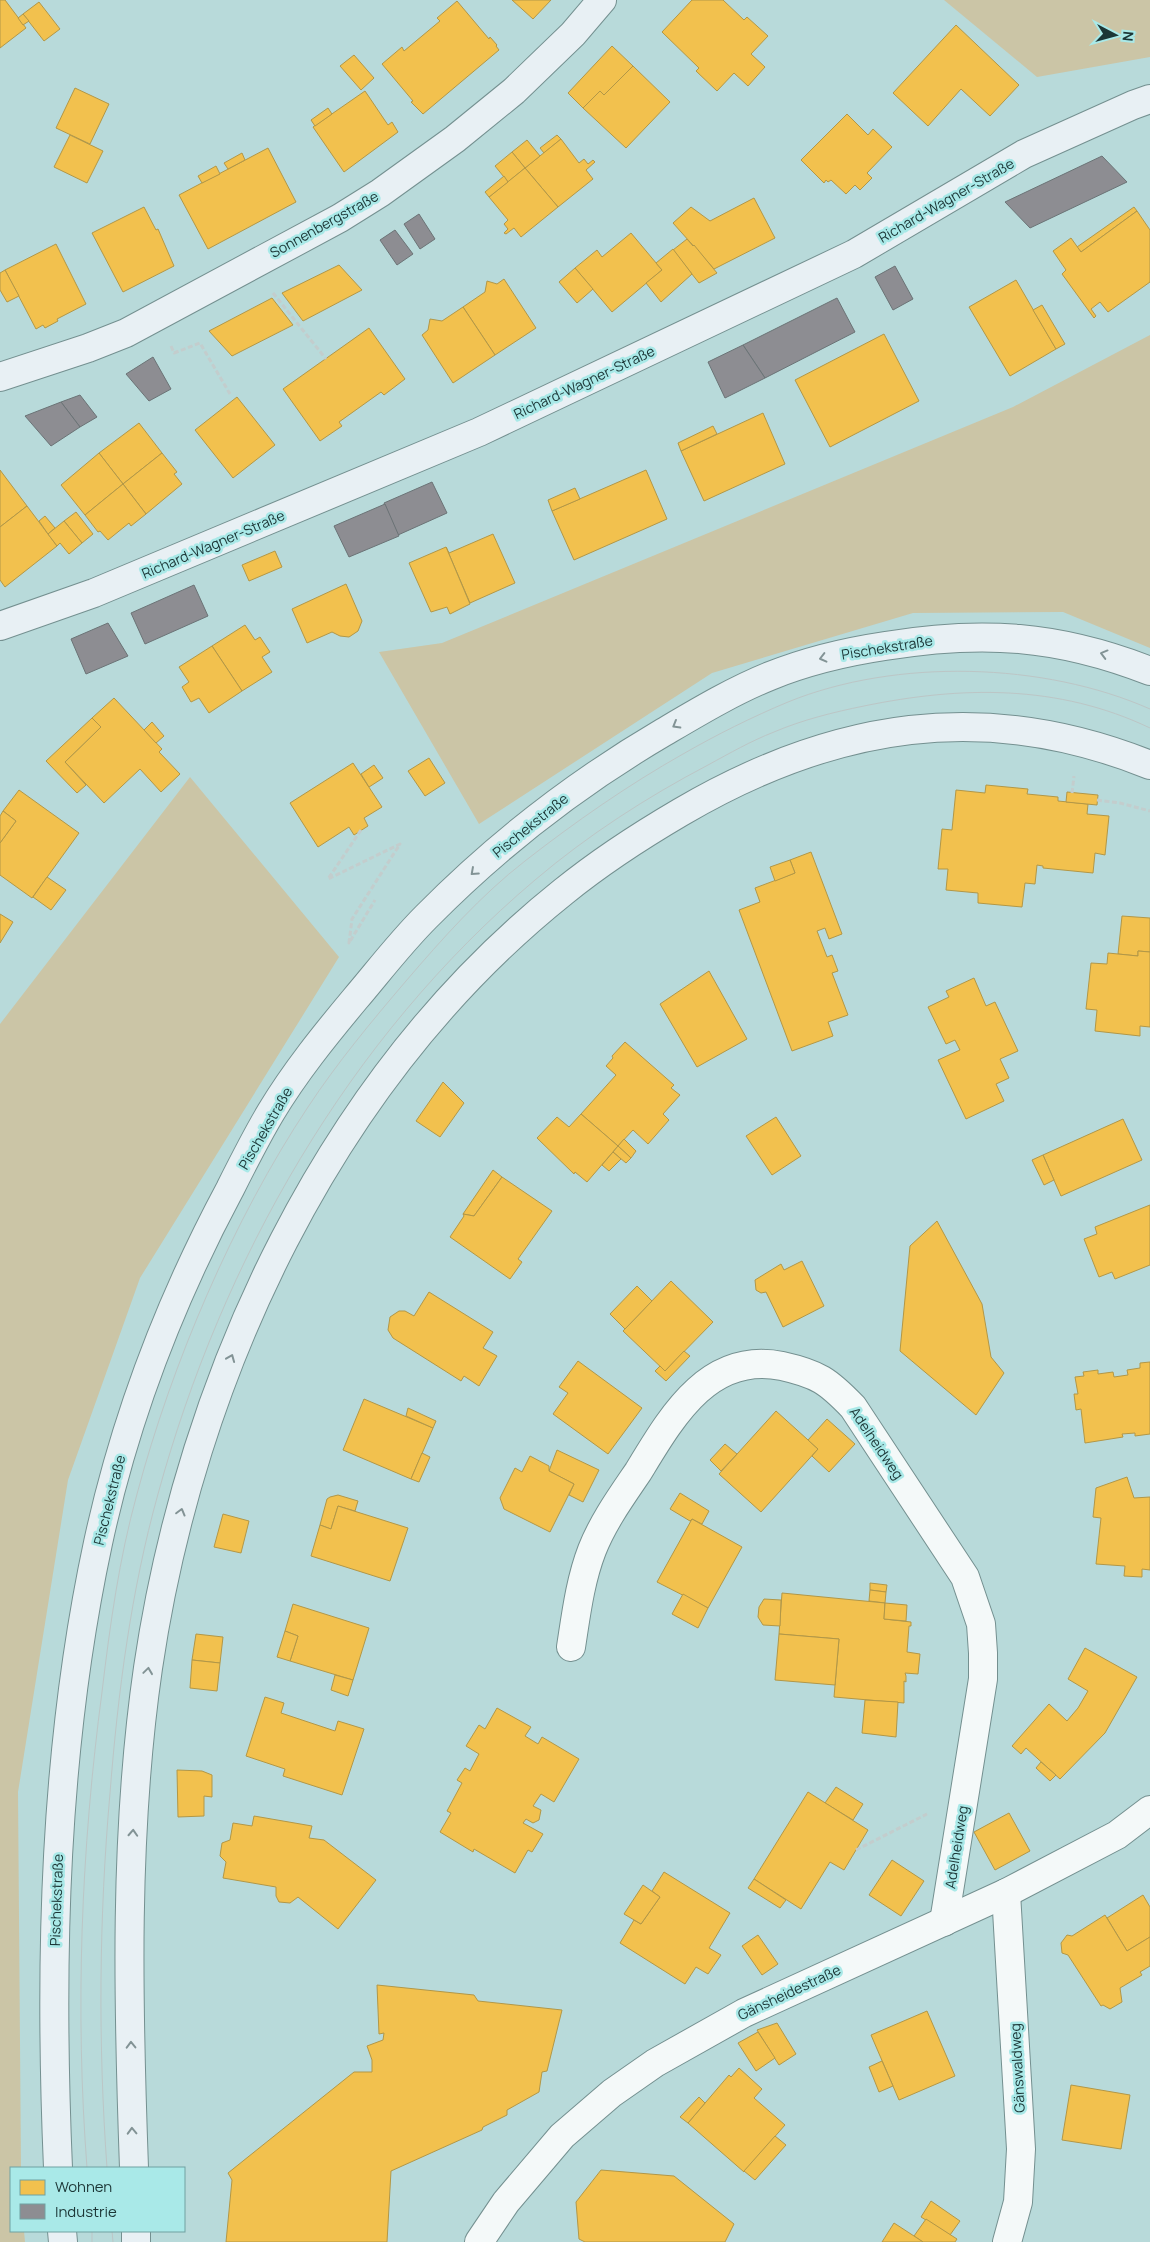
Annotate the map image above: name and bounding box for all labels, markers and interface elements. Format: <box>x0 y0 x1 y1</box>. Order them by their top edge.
north arrow <box>1090 10 1140 60</box>
text: N <box>1118 30 1138 42</box>
street label: Richard-Wagner-Straße <box>875 153 1017 247</box>
street label: Sonnenbergstraße <box>266 186 382 262</box>
street label: Richard-Wagner-Straße <box>510 341 658 423</box>
street label: Richard-Wagner-Straße <box>139 505 287 583</box>
street label: Pischekstraße <box>840 630 934 664</box>
one-way arrow <box>1100 649 1109 660</box>
one-way arrow <box>818 652 827 663</box>
one-way arrow <box>672 719 681 729</box>
street label: Pischekstraße <box>488 789 572 861</box>
one-way arrow <box>471 866 480 875</box>
street label: Pischekstraße <box>234 1083 296 1173</box>
one-way arrow <box>225 1354 235 1362</box>
street label: Adelheidweg <box>846 1403 908 1483</box>
street label: Pischekstraße <box>89 1453 129 1547</box>
one-way arrow <box>175 1508 186 1516</box>
one-way arrow <box>142 1667 153 1675</box>
street label: Adelheidweg <box>940 1804 972 1890</box>
one-way arrow <box>128 1828 138 1836</box>
street label: Pischekstraße <box>45 1854 67 1946</box>
street label: Gänsheidestraße <box>734 1960 844 2024</box>
street label: Gänswaldweg <box>1005 2023 1029 2113</box>
one-way arrow <box>125 2040 136 2048</box>
one-way arrow <box>127 2127 138 2135</box>
legend <box>10 2167 185 2232</box>
text: Wohnen <box>55 2176 112 2197</box>
text: Industrie <box>55 2201 117 2222</box>

